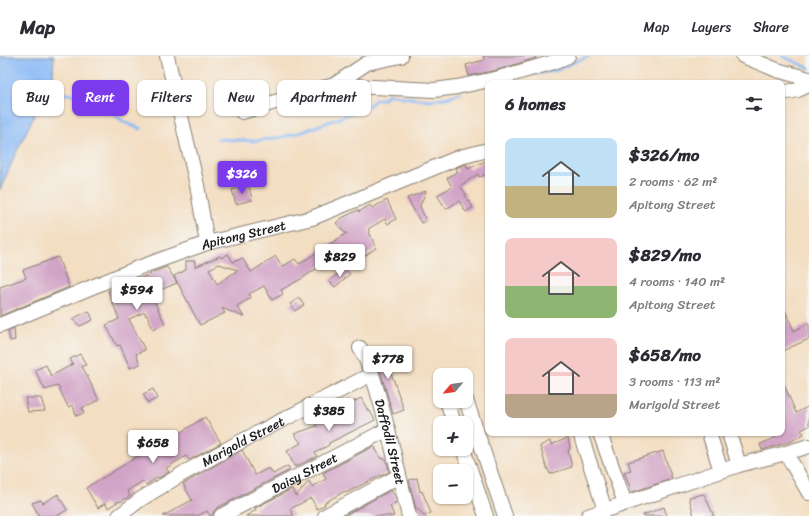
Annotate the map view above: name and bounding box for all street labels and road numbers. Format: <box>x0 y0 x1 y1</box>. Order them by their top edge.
street label: Apitong Street <box>197 213 288 256</box>
street label: Daffodil Street <box>368 396 413 487</box>
street label: Marigold Street <box>197 409 289 473</box>
street label: Daisy Street <box>267 446 342 499</box>

